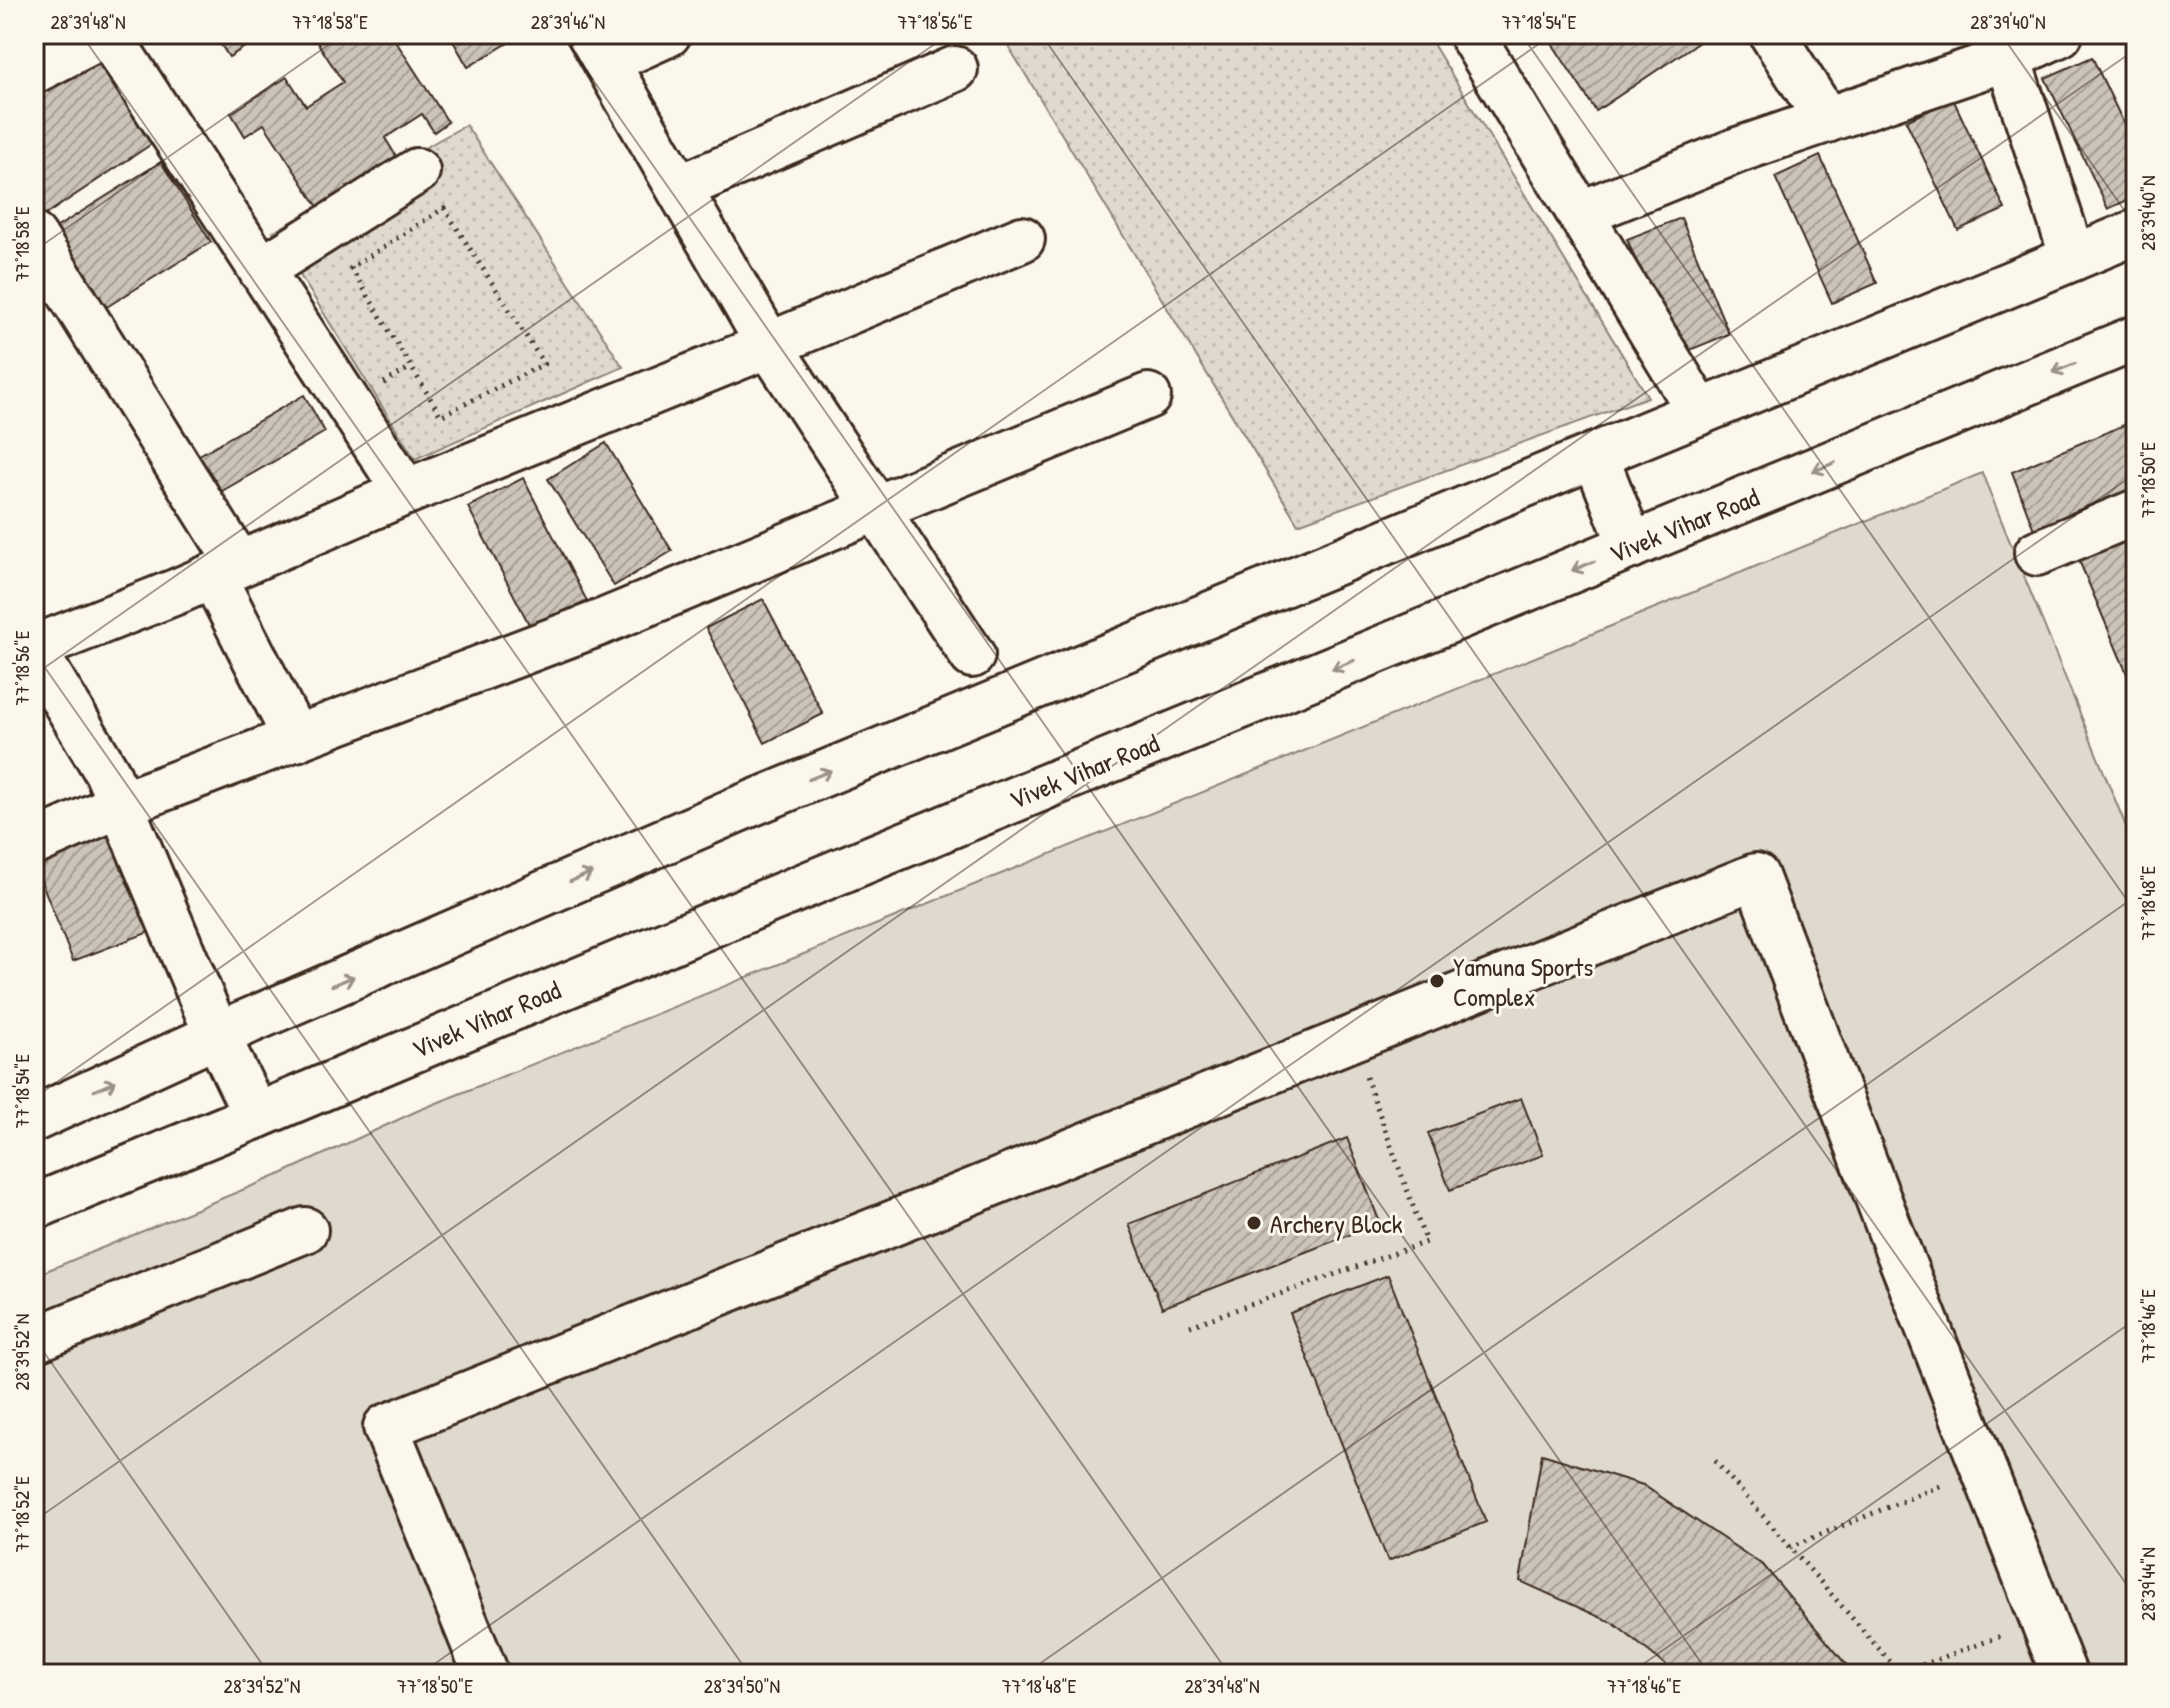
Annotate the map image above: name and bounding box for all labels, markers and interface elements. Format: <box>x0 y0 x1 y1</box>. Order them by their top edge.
text: 28°39'48"N <box>50 8 126 35</box>
text: 77°18'58"E <box>292 8 368 35</box>
text: 28°39'46"N <box>531 8 605 35</box>
text: 77°18'56"E <box>898 8 973 35</box>
text: 77°18'54"E <box>1502 8 1576 35</box>
text: 28°39'40"N <box>1970 8 2046 35</box>
text: 28°39'40"N <box>2134 175 2161 251</box>
text: 77°18'58"E <box>8 206 35 282</box>
one-way arrow <box>2052 362 2077 376</box>
text: 77°18'50"E <box>2134 442 2161 518</box>
one-way arrow <box>1812 461 1836 475</box>
street label: Vivek Vihar Road <box>1604 479 1764 571</box>
one-way arrow <box>1571 560 1596 574</box>
text: 77°18'56"E <box>8 630 35 705</box>
one-way arrow <box>1331 658 1356 673</box>
street label: Vivek Vihar Road <box>1004 725 1164 817</box>
one-way arrow <box>807 767 832 781</box>
text: 77°18'48"E <box>2134 865 2161 940</box>
one-way arrow <box>568 869 593 884</box>
place label: Yamuna Sports Complex <box>1453 949 1593 1014</box>
one-way arrow <box>330 972 354 987</box>
street label: Vivek Vihar Road <box>406 972 566 1066</box>
marker: Yamuna Sports Complex <box>1428 972 1446 990</box>
text: 77°18'54"E <box>8 1054 35 1128</box>
one-way arrow <box>93 1078 117 1093</box>
place label: Archery Block <box>1270 1206 1403 1241</box>
marker: Archery Block <box>1245 1214 1263 1232</box>
text: 77°18'46"E <box>2134 1289 2161 1363</box>
text: 28°39'52"N <box>8 1314 35 1390</box>
text: 77°18'52"E <box>8 1476 35 1552</box>
text: 28°39'44"N <box>2134 1547 2161 1621</box>
text: 28°39'52"N <box>224 1672 300 1699</box>
text: 77°18'50"E <box>397 1672 473 1699</box>
text: 28°39'50"N <box>704 1672 780 1699</box>
text: 77°18'48"E <box>1002 1672 1077 1699</box>
text: 28°39'48"N <box>1184 1672 1260 1699</box>
text: 77°18'46"E <box>1607 1672 1681 1699</box>

